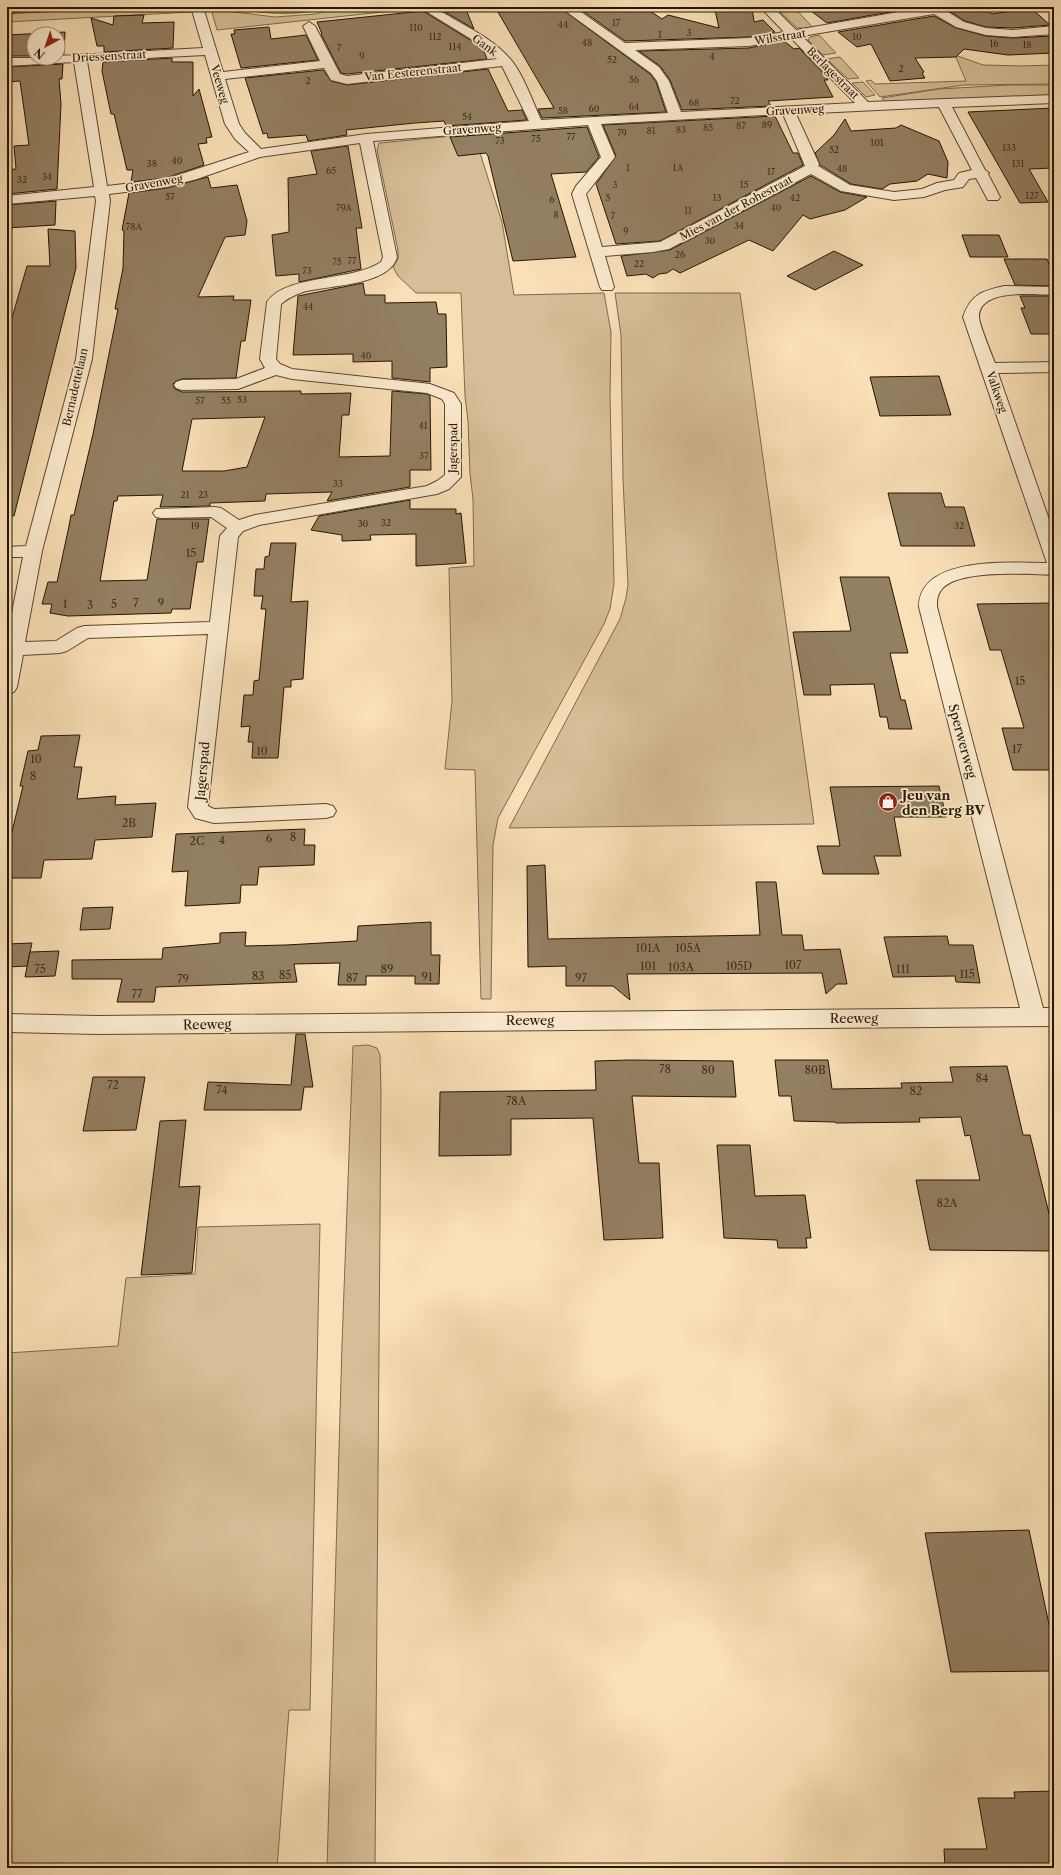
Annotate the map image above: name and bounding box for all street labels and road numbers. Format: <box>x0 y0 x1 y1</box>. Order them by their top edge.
street label: Wilsstraat <box>752 26 807 48</box>
street label: Gank <box>470 31 501 59</box>
street label: Berlagestraat <box>804 44 862 102</box>
street label: Driessenstraat <box>71 47 147 65</box>
street label: Van Eesterenstraat <box>363 60 462 84</box>
street label: Veeweg <box>207 62 232 105</box>
street label: Gravenweg <box>766 101 825 119</box>
street label: Gravenweg <box>443 120 502 138</box>
street label: Gravenweg <box>124 171 184 195</box>
street label: Mies van der Rohestraat <box>677 172 795 244</box>
street label: Bernadettelaan <box>59 346 91 427</box>
street label: Valkweg <box>983 368 1011 415</box>
street label: Jagerspad <box>446 423 460 475</box>
street label: Sperwerweg <box>945 702 981 780</box>
street label: Jagerspad <box>191 741 213 803</box>
street label: Reeweg <box>830 1010 878 1026</box>
street label: Reeweg <box>506 1012 554 1028</box>
street label: Reeweg <box>183 1016 231 1032</box>

